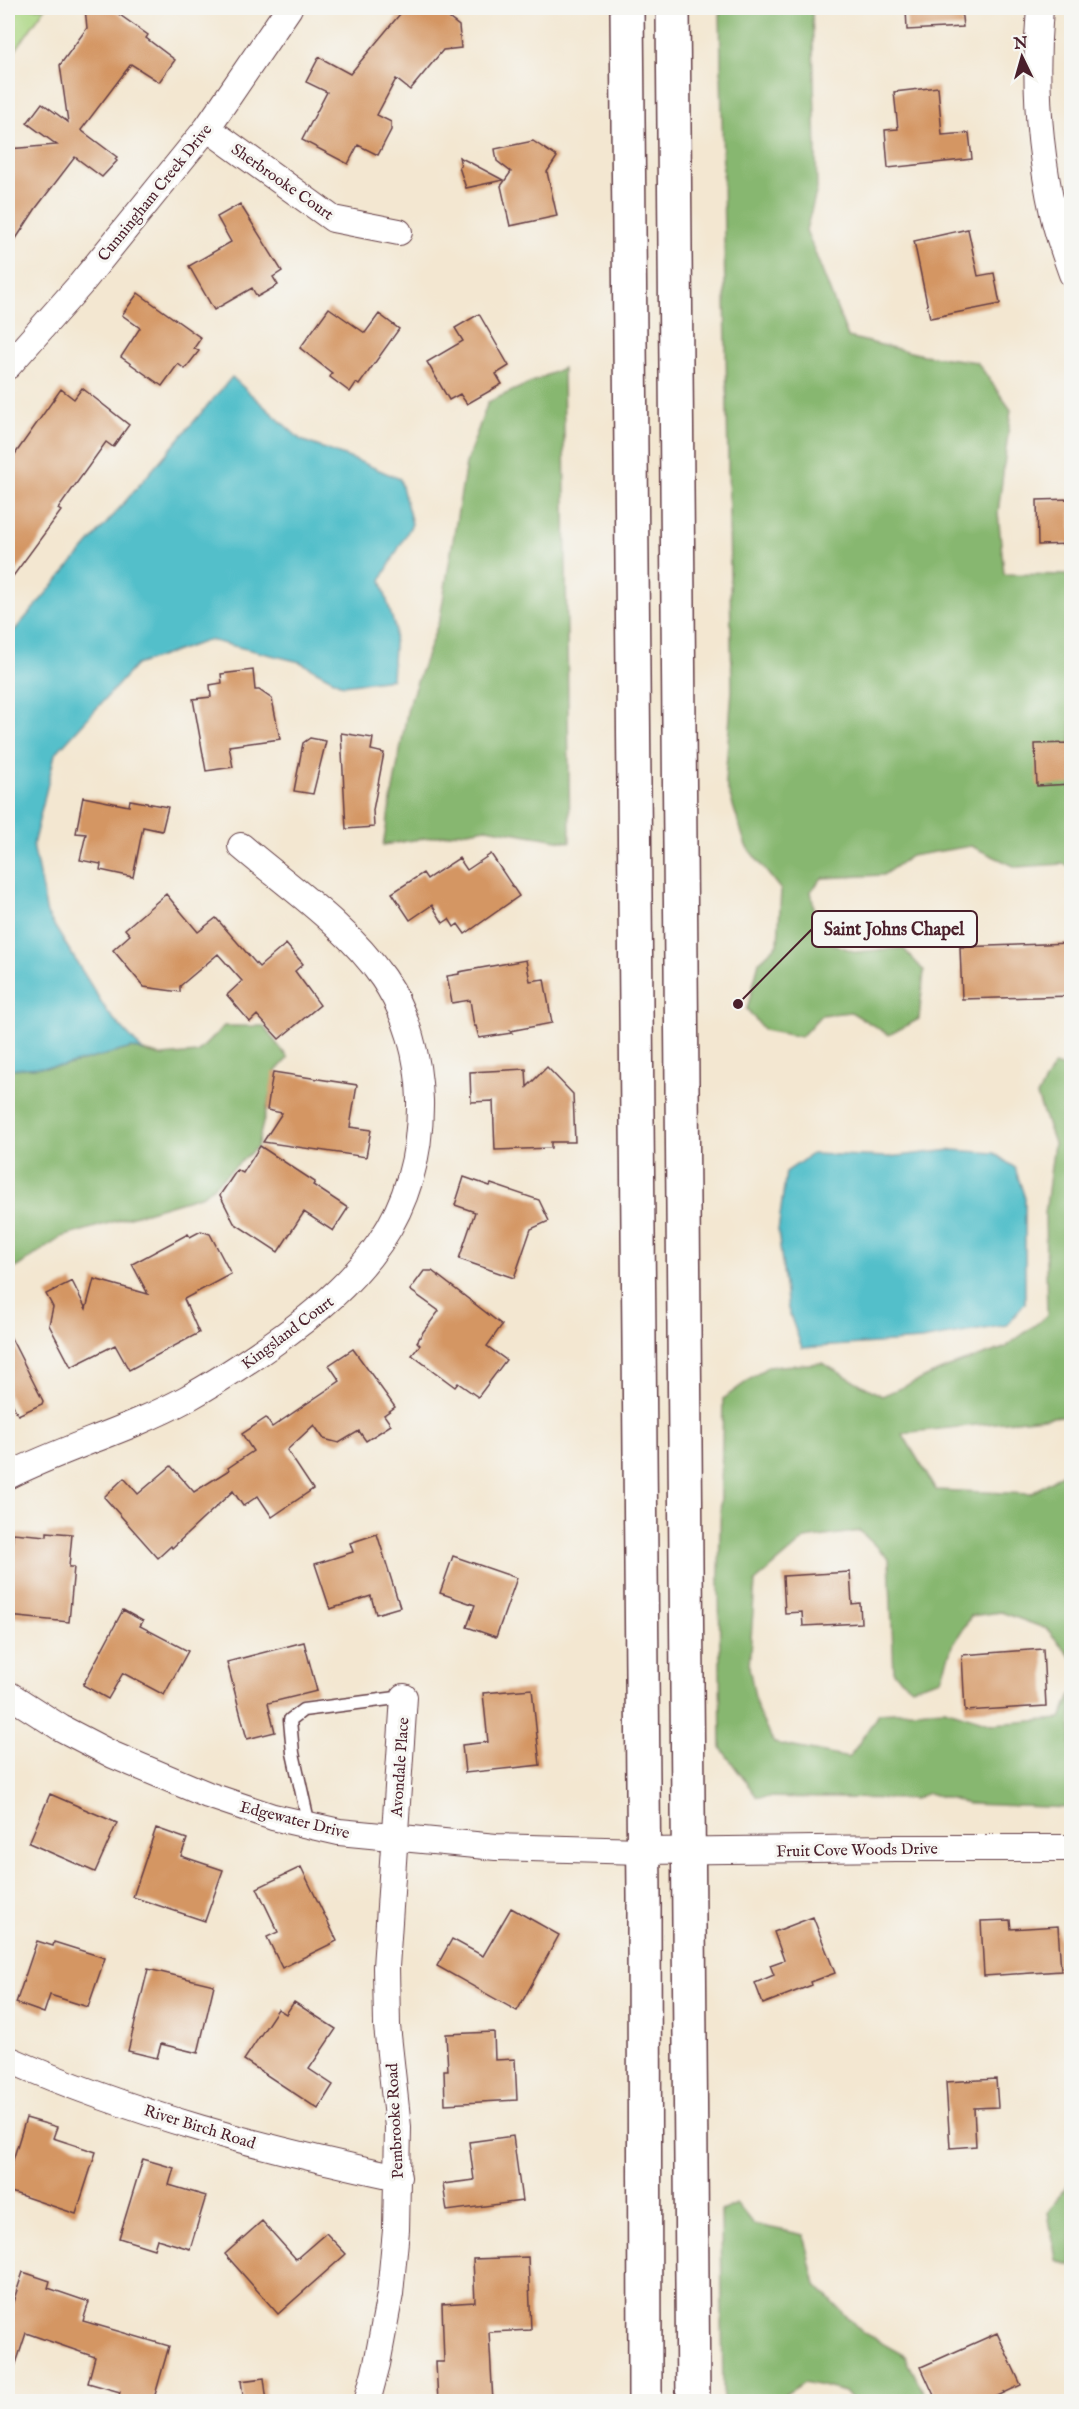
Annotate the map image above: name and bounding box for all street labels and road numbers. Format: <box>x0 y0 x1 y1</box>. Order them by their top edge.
street label: Cunningham Creek Drive <box>94 121 217 266</box>
street label: Sherbrooke Court <box>227 140 337 226</box>
street label: Kingsland Court <box>238 1292 339 1375</box>
street label: Avondale Place <box>387 1717 414 1819</box>
street label: Edgewater Drive <box>238 1798 352 1844</box>
street label: Fruit Cove Woods Drive <box>776 1840 938 1862</box>
street label: Pembrooke Road <box>383 2062 409 2179</box>
street label: River Birch Road <box>141 2101 258 2155</box>

